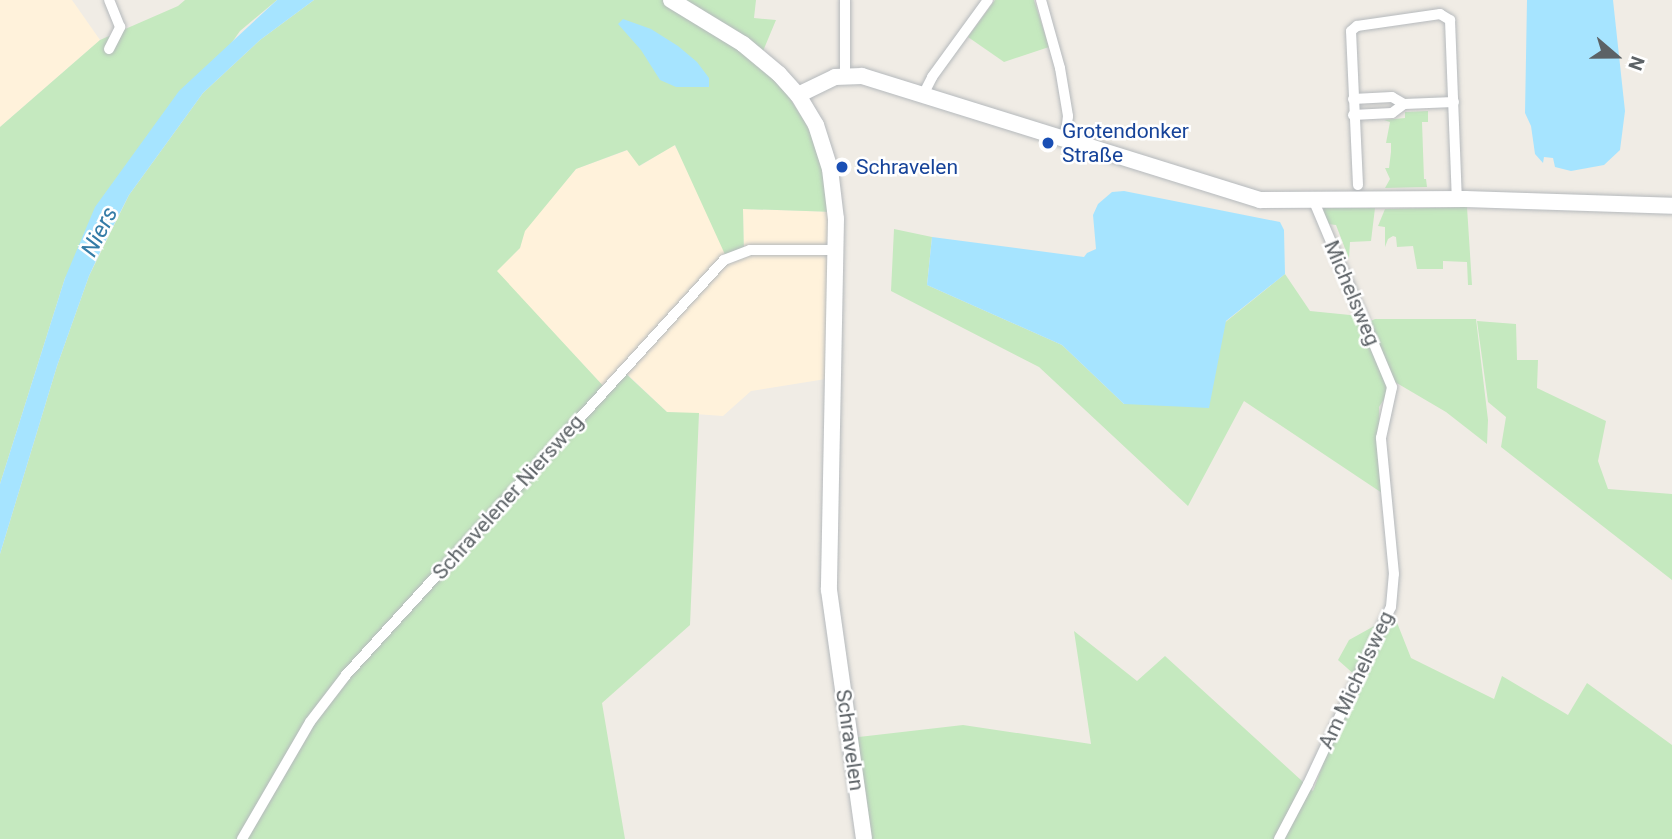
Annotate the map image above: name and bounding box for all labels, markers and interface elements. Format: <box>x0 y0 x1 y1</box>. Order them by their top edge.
north arrow <box>1581 21 1651 91</box>
text: N <box>1623 53 1649 74</box>
place label: Grotendonker Straße <box>1062 118 1189 168</box>
marker: Grotendonker Straße <box>1040 135 1056 151</box>
place label: Schravelen <box>856 154 958 180</box>
marker: Schravelen <box>834 159 850 175</box>
water label: Niers <box>76 202 124 262</box>
street label: Michelsweg <box>1319 237 1385 349</box>
street label: Schravelener Niersweg <box>427 409 589 585</box>
street label: Am Michelsweg <box>1313 607 1399 753</box>
street label: Schravelen <box>830 688 870 792</box>

